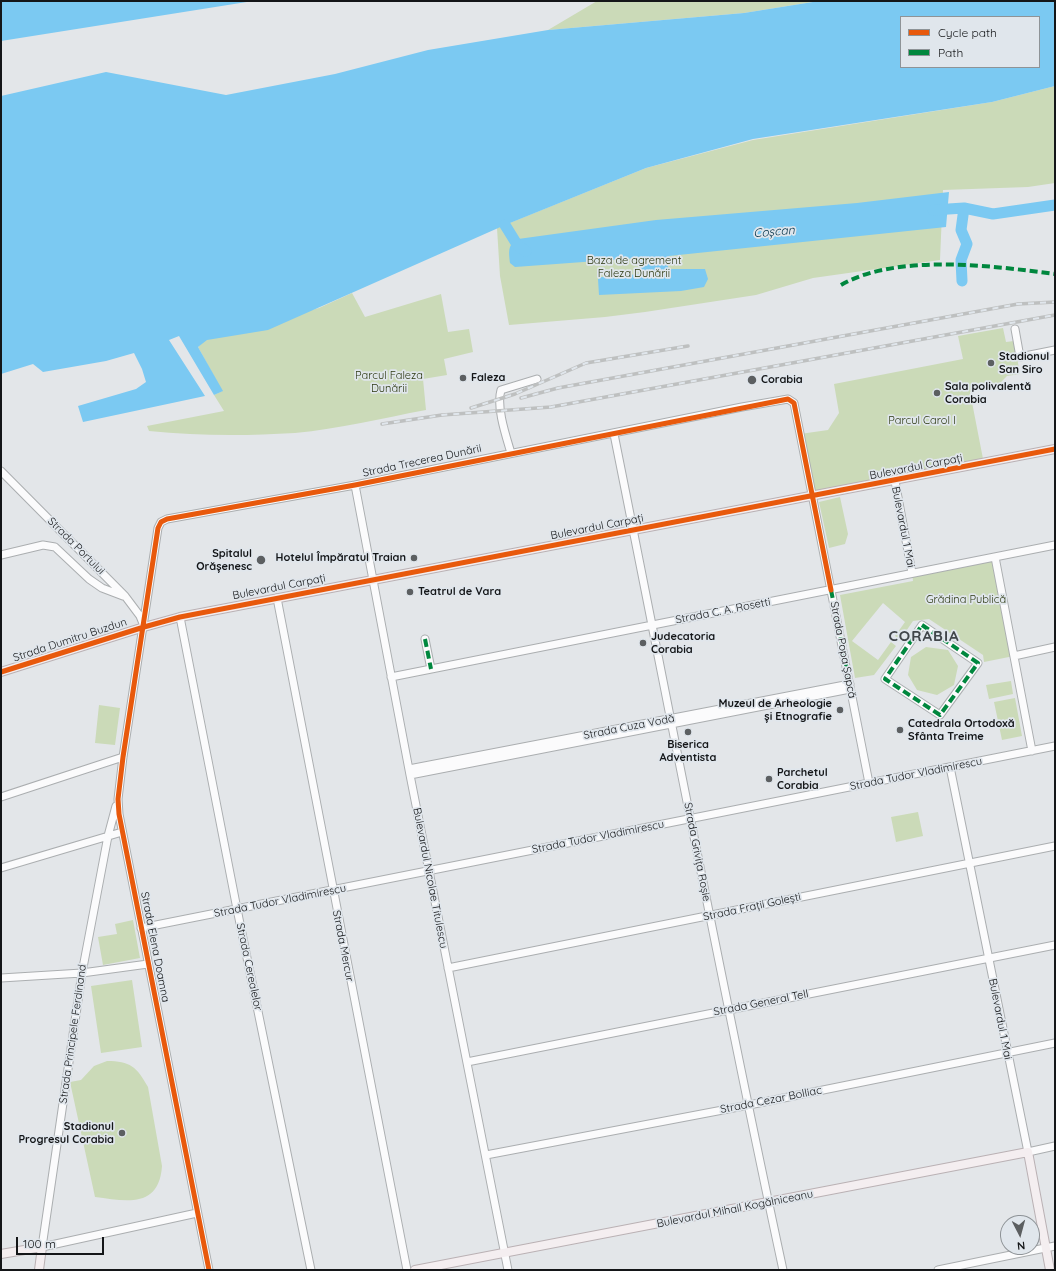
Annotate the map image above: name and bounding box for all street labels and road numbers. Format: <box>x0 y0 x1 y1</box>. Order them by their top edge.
street label: Strada Trecerea Dunării <box>361 442 483 480</box>
street label: Bulevardul Carpați <box>868 451 964 483</box>
street label: Bulevardul 1 Mai <box>889 485 917 569</box>
street label: Bulevardul Carpați <box>549 511 645 543</box>
street label: Strada Portului <box>45 515 107 577</box>
street label: Bulevardul Carpați <box>231 571 327 603</box>
street label: Strada C. A. Rosetti <box>674 595 772 627</box>
street label: Strada Popa Șapcă <box>827 600 859 700</box>
street label: Strada Dumitru Buzdun <box>11 615 129 665</box>
street label: Strada Cuza Vodă <box>582 712 676 742</box>
street label: Strada Tudor Vladimirescu <box>849 755 983 793</box>
street label: Strada Grivița Roșie <box>681 801 713 903</box>
street label: Bulevardul Nicolae Titulescu <box>410 807 450 949</box>
street label: Strada Tudor Vladimirescu <box>531 818 665 856</box>
street label: Strada Tudor Vladimirescu <box>213 882 347 920</box>
street label: Strada Frații Golești <box>702 890 802 924</box>
street label: Strada Elena Doamna <box>138 891 172 1003</box>
street label: Strada Mercur <box>330 909 356 983</box>
street label: Strada Cerealelor <box>233 922 265 1012</box>
street label: Strada Principele Ferdinand <box>57 964 89 1104</box>
street label: Bulevardul 1 Mai <box>986 977 1014 1061</box>
street label: Strada General Tell <box>712 987 810 1019</box>
street label: Strada Cezar Bolliac <box>719 1084 823 1116</box>
street label: Bulevardul Mihail Kogălniceanu <box>656 1187 814 1231</box>

